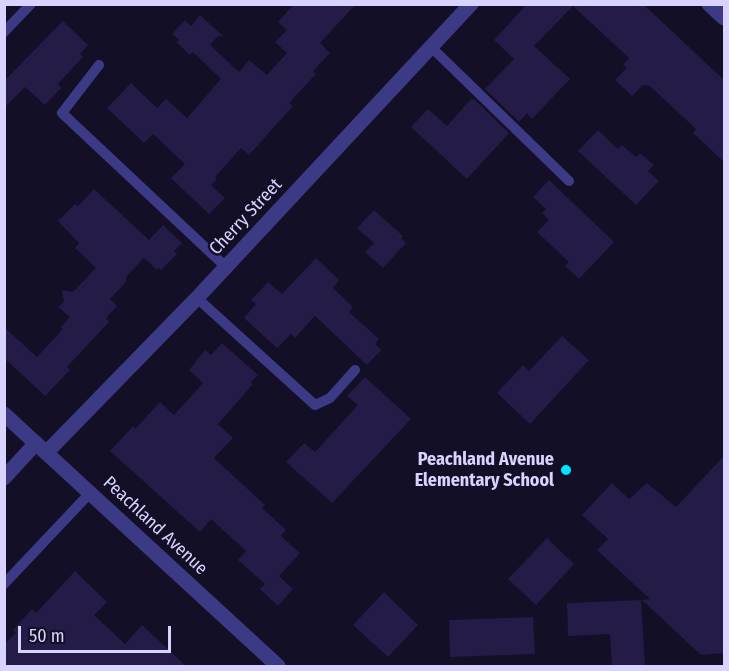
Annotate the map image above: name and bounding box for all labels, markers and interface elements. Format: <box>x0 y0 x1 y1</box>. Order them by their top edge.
street label: Cherry Street <box>205 174 287 260</box>
place label: Peachland Avenue Elementary School <box>415 449 554 492</box>
marker: Peachland Avenue Elementary School <box>559 463 573 477</box>
street label: Peachland Avenue <box>98 472 212 580</box>
scale bar <box>21 614 174 652</box>
text: 50 m <box>29 625 65 647</box>

